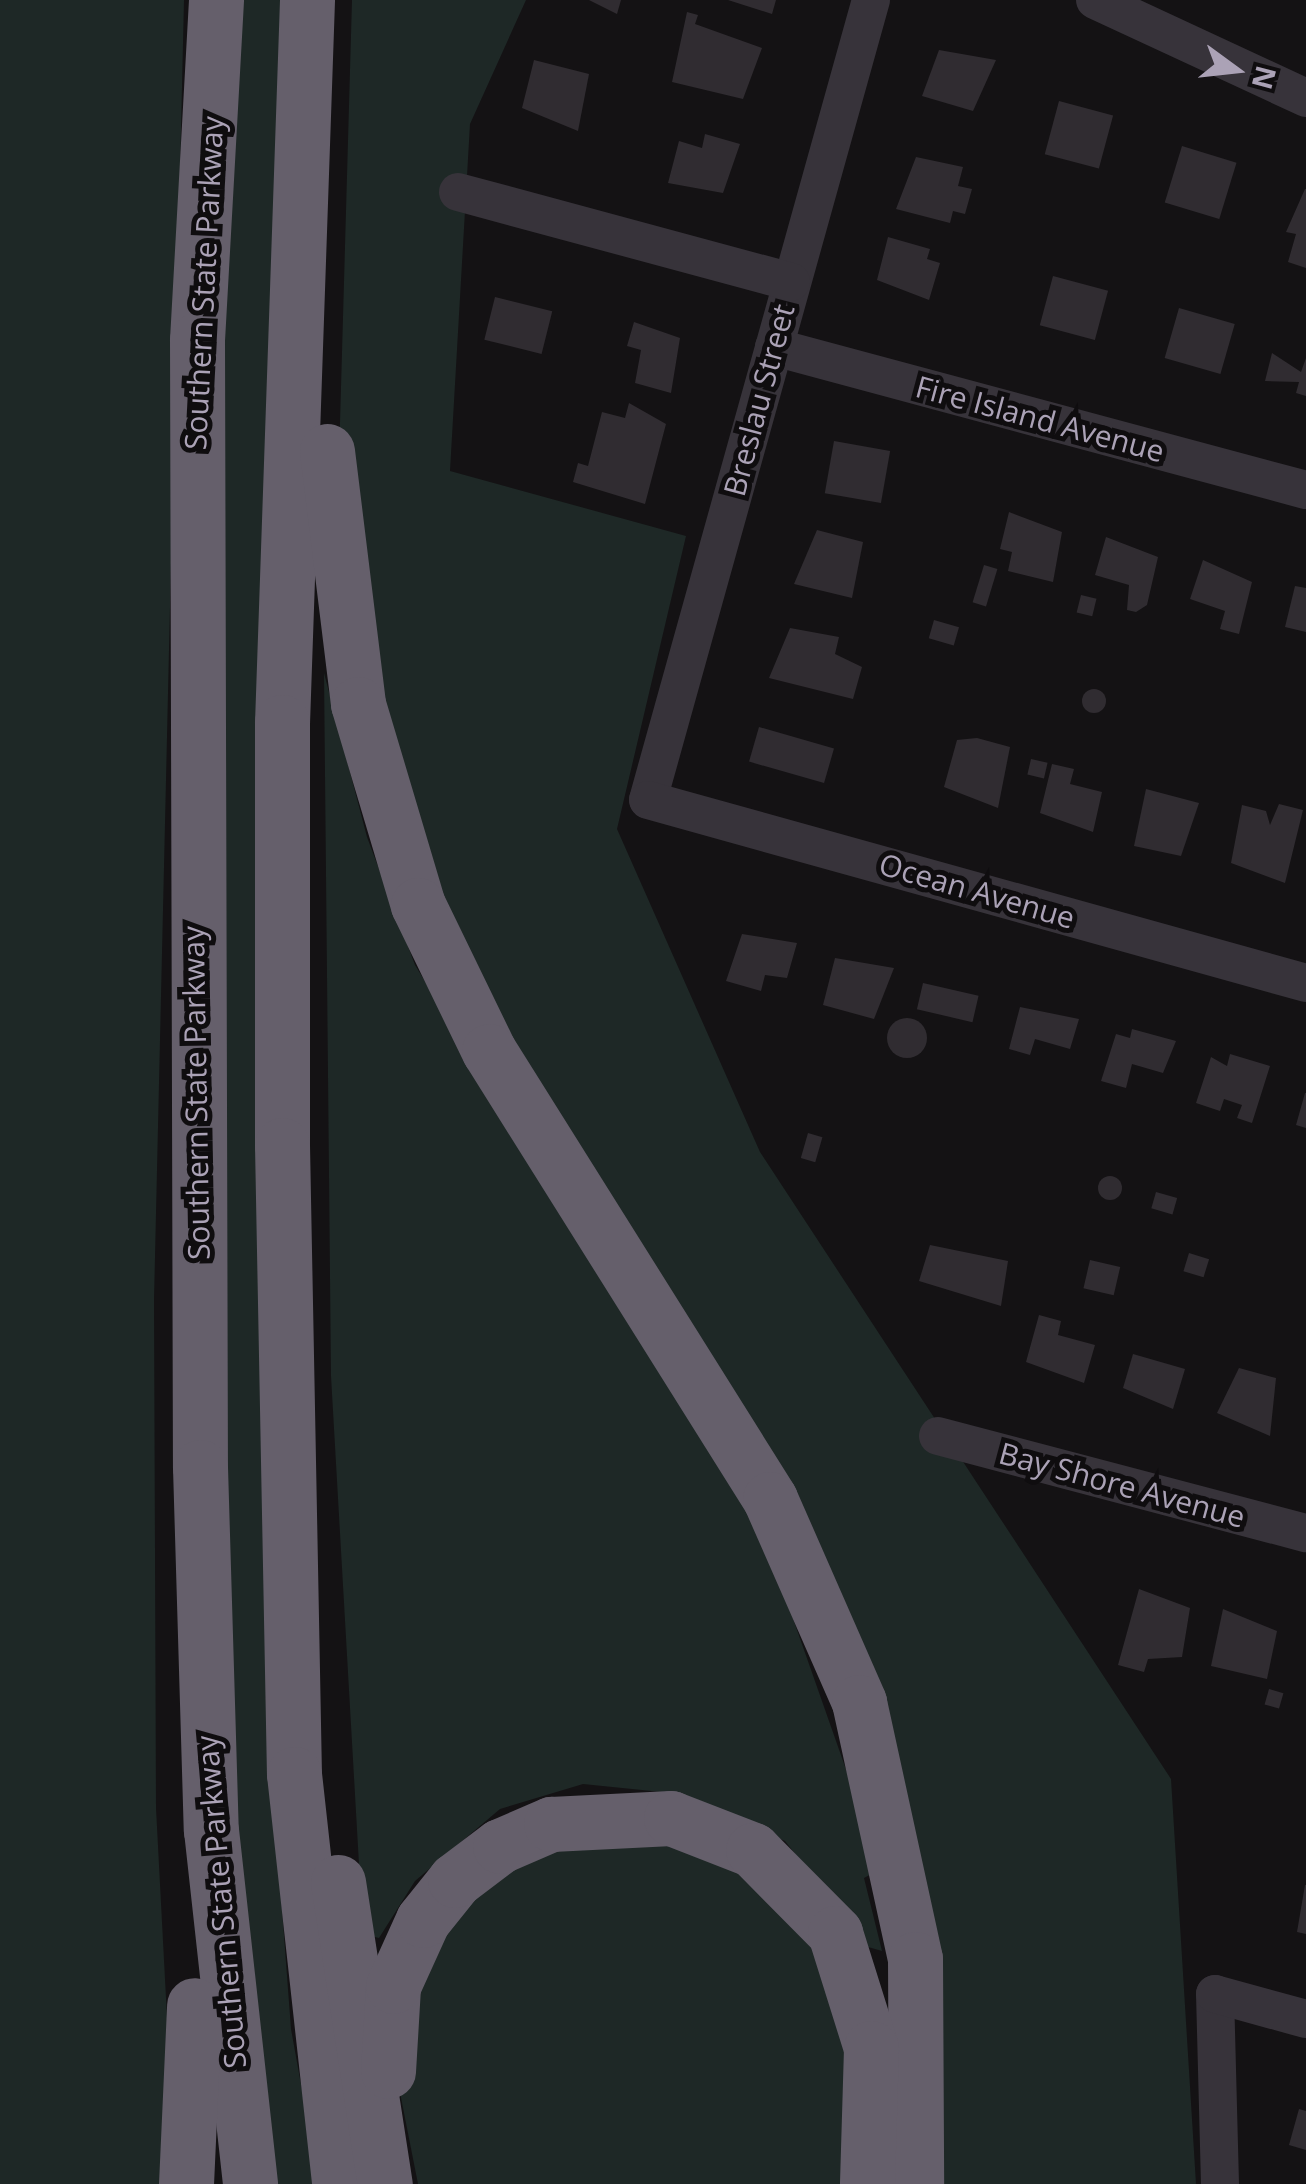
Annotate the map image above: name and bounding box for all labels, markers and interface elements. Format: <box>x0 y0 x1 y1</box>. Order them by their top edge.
north arrow <box>1186 20 1286 120</box>
text: N <box>1244 62 1286 94</box>
street label: Southern State Parkway <box>177 115 231 451</box>
street label: Breslau Street <box>716 300 802 500</box>
street label: Fire Island Avenue <box>912 369 1168 469</box>
street label: Ocean Avenue <box>875 846 1079 936</box>
street label: Southern State Parkway <box>175 926 217 1260</box>
street label: Bay Shore Avenue <box>995 1435 1249 1535</box>
street label: Southern State Parkway <box>189 1734 253 2070</box>

